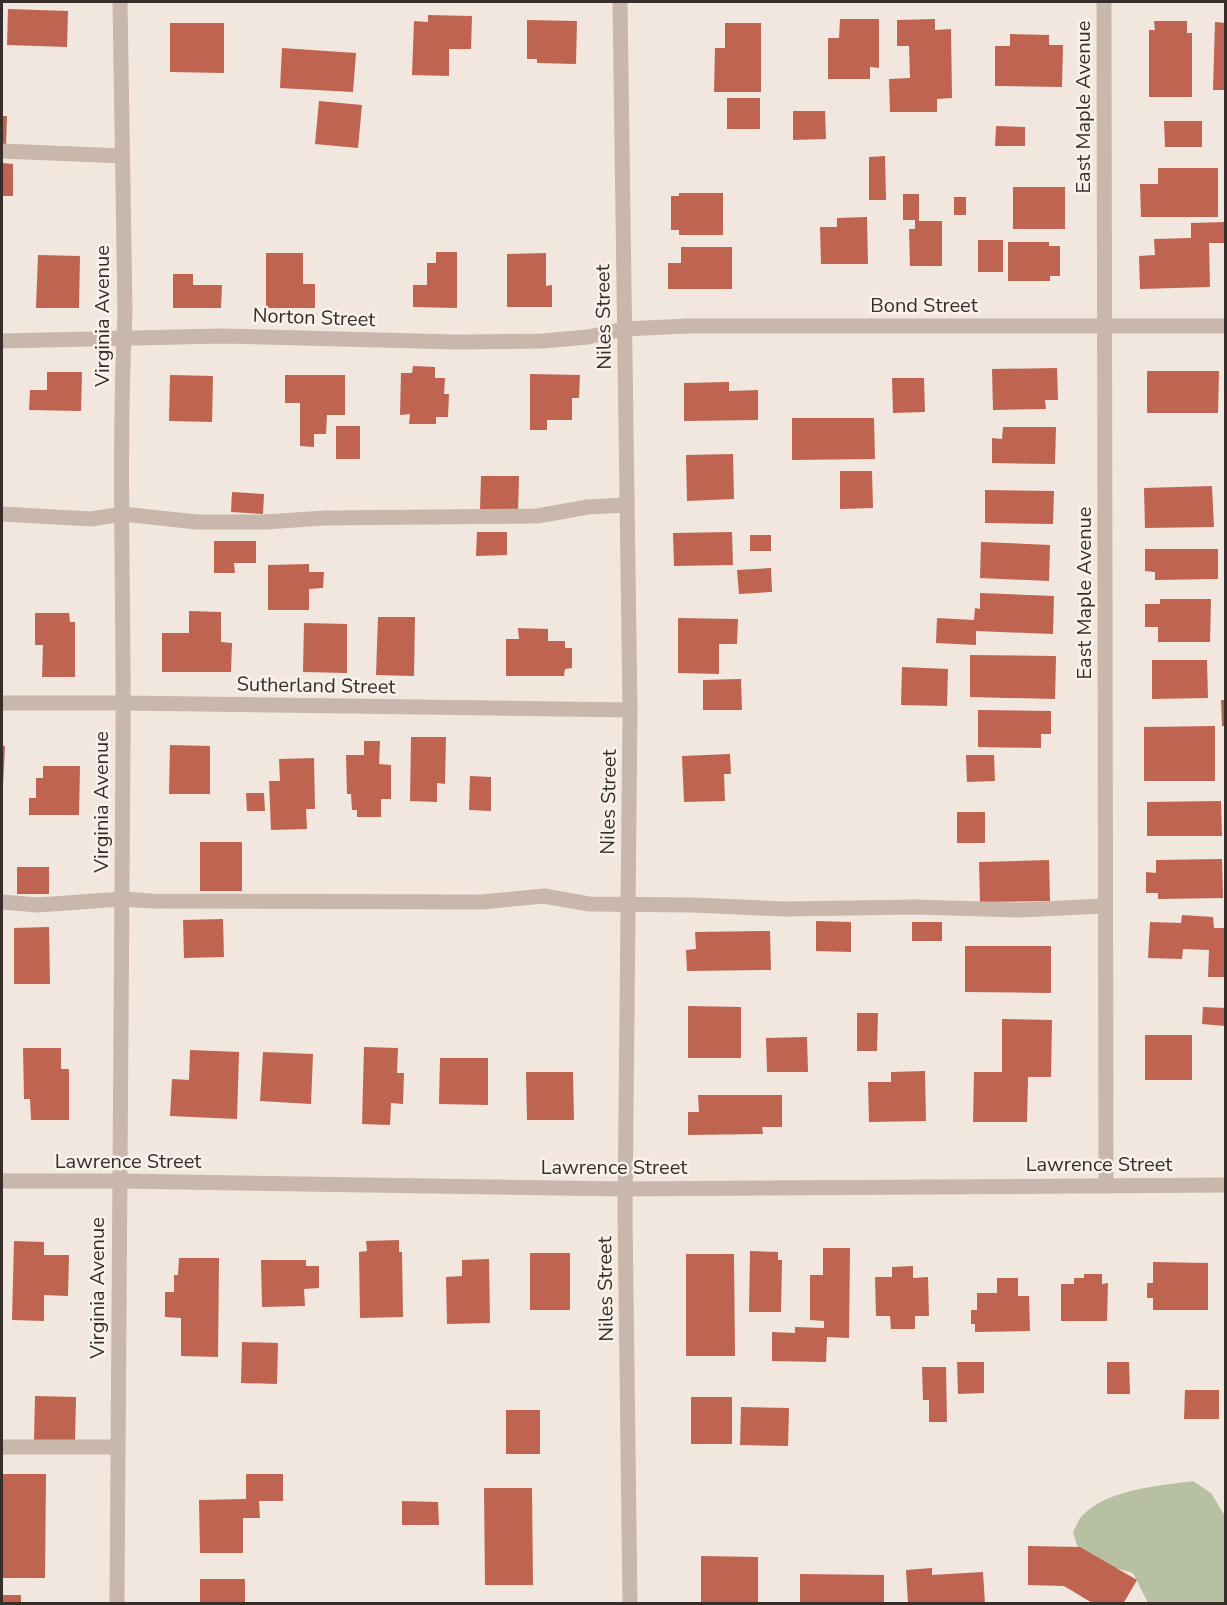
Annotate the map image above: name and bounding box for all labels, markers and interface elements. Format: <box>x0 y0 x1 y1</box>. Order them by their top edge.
street label: East Maple Avenue <box>1070 21 1097 193</box>
street label: Virginia Avenue <box>89 245 116 388</box>
street label: Niles Street <box>589 263 618 370</box>
street label: Bond Street <box>870 292 979 319</box>
street label: Norton Street <box>252 302 377 333</box>
street label: East Maple Avenue <box>1071 507 1098 679</box>
street label: Sutherland Street <box>236 671 397 700</box>
street label: Virginia Avenue <box>88 731 115 874</box>
street label: Niles Street <box>594 748 623 855</box>
street label: Lawrence Street <box>55 1148 202 1175</box>
street label: Lawrence Street <box>1026 1151 1173 1178</box>
street label: Lawrence Street <box>541 1154 688 1181</box>
street label: Virginia Avenue <box>84 1217 111 1360</box>
street label: Niles Street <box>591 1235 620 1342</box>

